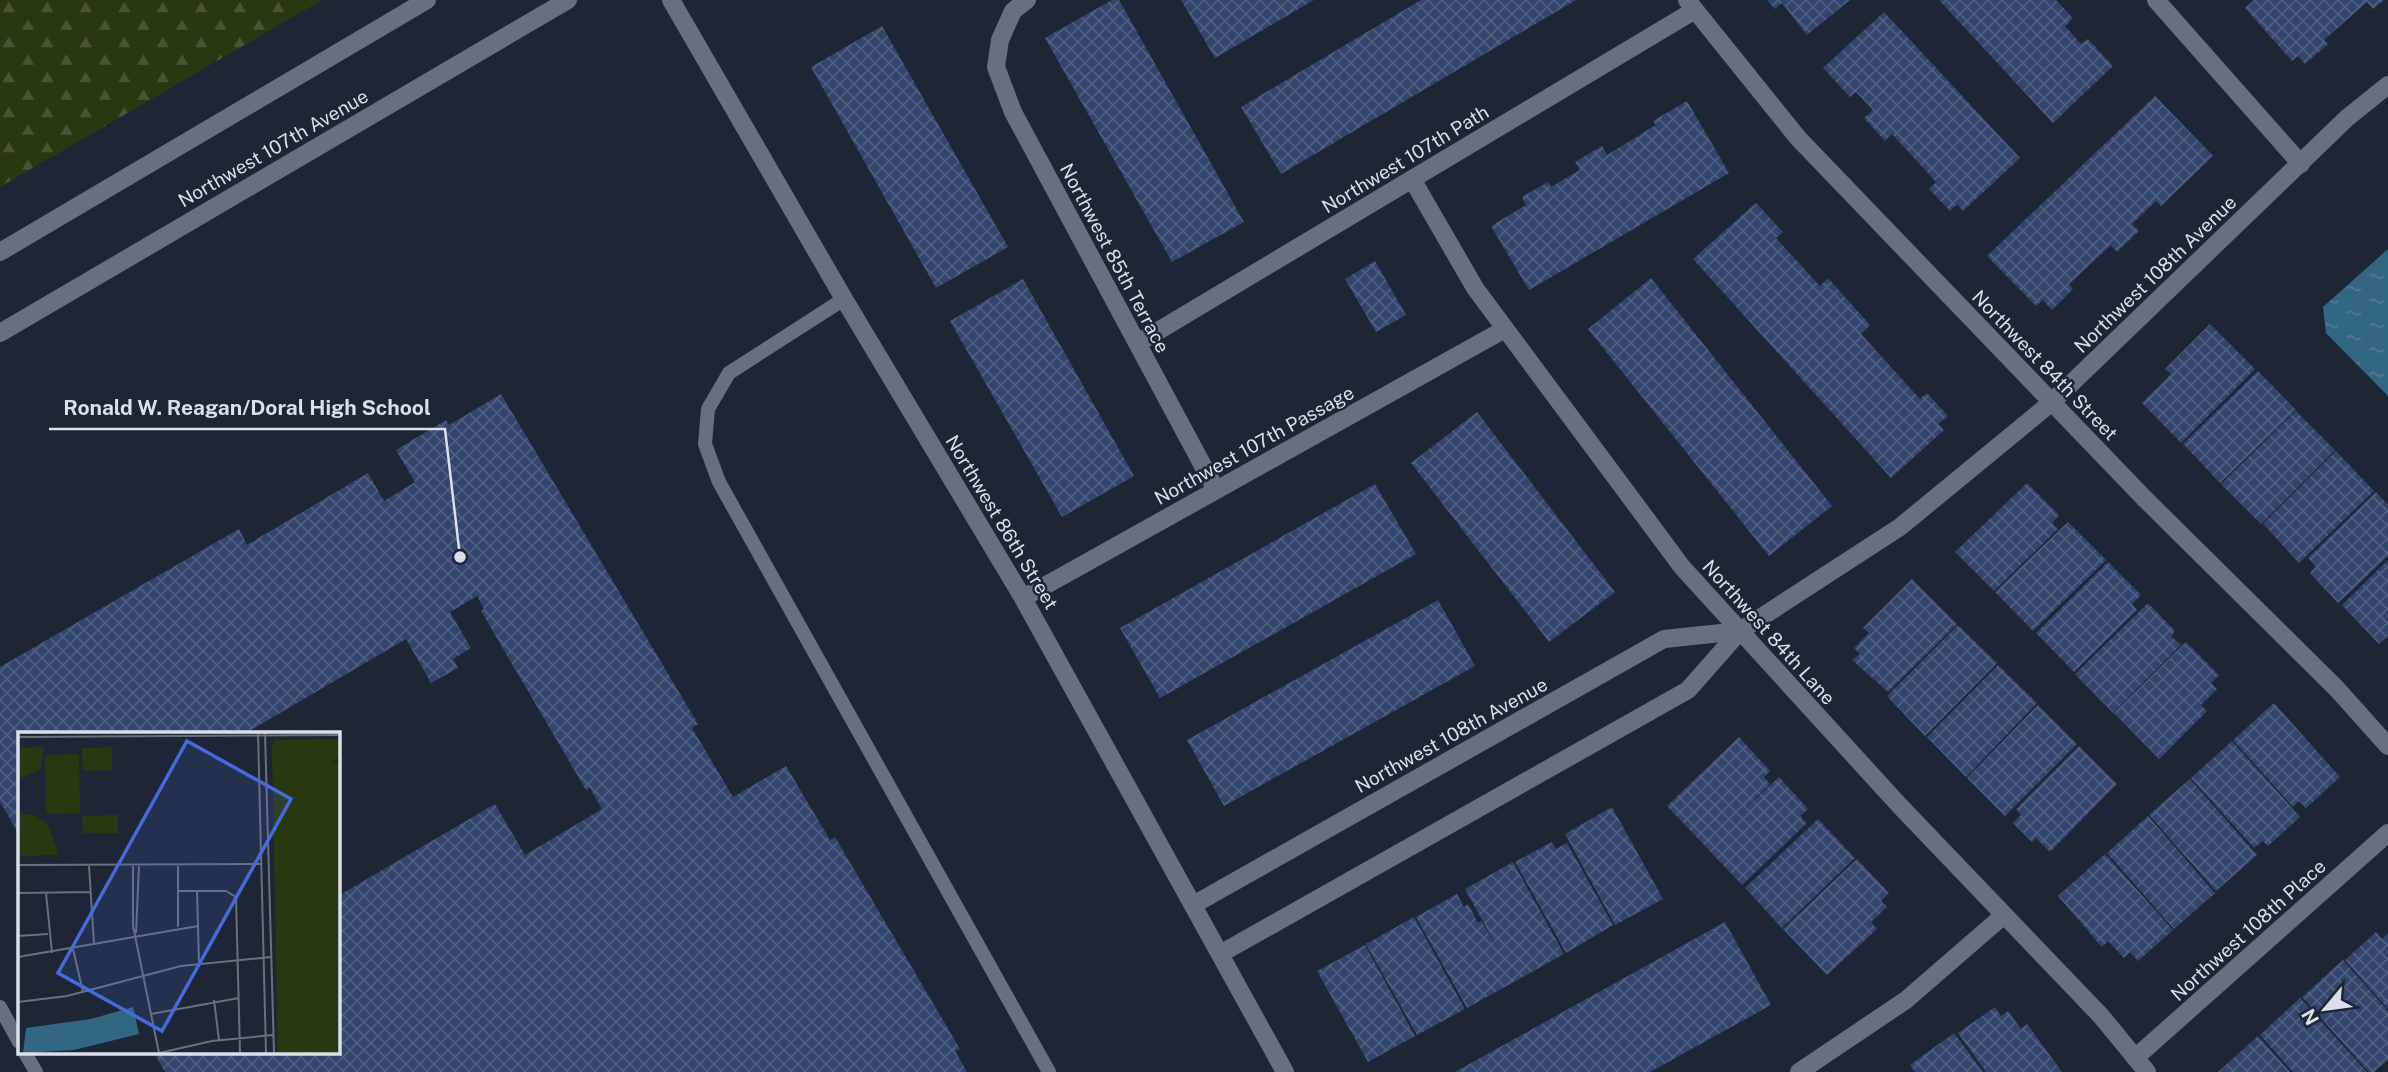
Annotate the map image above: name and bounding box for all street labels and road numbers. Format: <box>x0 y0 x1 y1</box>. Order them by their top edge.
street label: Northwest 107th Avenue <box>174 85 372 211</box>
street label: Northwest 107th Path <box>1318 100 1492 218</box>
street label: Northwest 85th Terrace <box>1056 160 1174 356</box>
street label: Northwest 108th Avenue <box>2069 191 2241 357</box>
street label: Northwest 84th Street <box>1968 286 2122 444</box>
street label: Northwest 107th Passage <box>1150 381 1358 509</box>
street label: Northwest 86th Street <box>941 431 1063 613</box>
street label: Northwest 84th Lane <box>1698 555 1840 709</box>
street label: Northwest 108th Avenue <box>1351 673 1551 797</box>
street label: Northwest 108th Place <box>2166 855 2330 1005</box>

